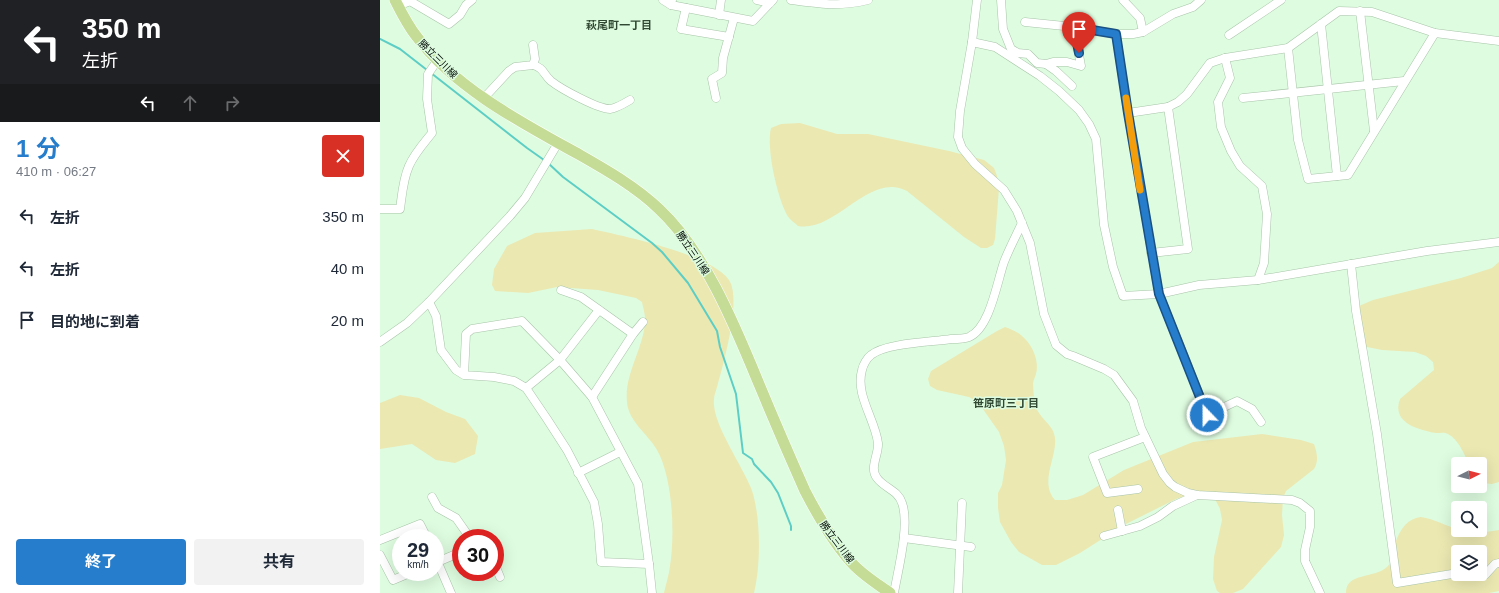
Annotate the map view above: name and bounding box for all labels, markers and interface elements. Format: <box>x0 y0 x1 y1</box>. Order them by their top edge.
pin <box>1062 12 1096 53</box>
text: 350 m <box>82 13 161 44</box>
icon: left <box>16 16 68 68</box>
icon: arrive <box>1068 18 1090 40</box>
district label: 萩尾町一丁目 <box>586 19 652 31</box>
street label: 勝立三川線 <box>416 37 460 81</box>
text: 左折 <box>82 51 118 71</box>
icon: left <box>137 92 159 114</box>
icon: ahead <box>179 92 201 114</box>
icon: right <box>221 92 243 114</box>
text: 1 分 <box>16 135 60 162</box>
button: close <box>322 135 364 177</box>
text: 410 m · 06:27 <box>16 164 96 179</box>
icon: left <box>16 205 38 227</box>
text: 350 m <box>322 208 364 225</box>
text: 左折 <box>50 209 80 226</box>
street label: 勝立三川線 <box>674 229 712 277</box>
icon: left <box>16 257 38 279</box>
text: 40 m <box>331 260 364 277</box>
text: 左折 <box>50 261 80 278</box>
icon: arrive <box>16 309 38 331</box>
text: 20 m <box>331 312 364 329</box>
text: 目的地に到着 <box>50 313 140 330</box>
position arrow <box>1186 394 1228 436</box>
district label: 笹原町三丁目 <box>973 397 1039 409</box>
north arrow <box>1451 457 1487 493</box>
map controls <box>1451 457 1487 581</box>
button: search <box>1451 501 1487 537</box>
street label: 勝立三川線 <box>818 519 856 565</box>
speed limit sign: 30 <box>452 529 504 581</box>
button: 終了 <box>16 539 186 585</box>
button: 共有 <box>194 539 364 585</box>
text: 29 <box>407 539 429 561</box>
button: layers <box>1451 545 1487 581</box>
text: km/h <box>407 559 429 570</box>

